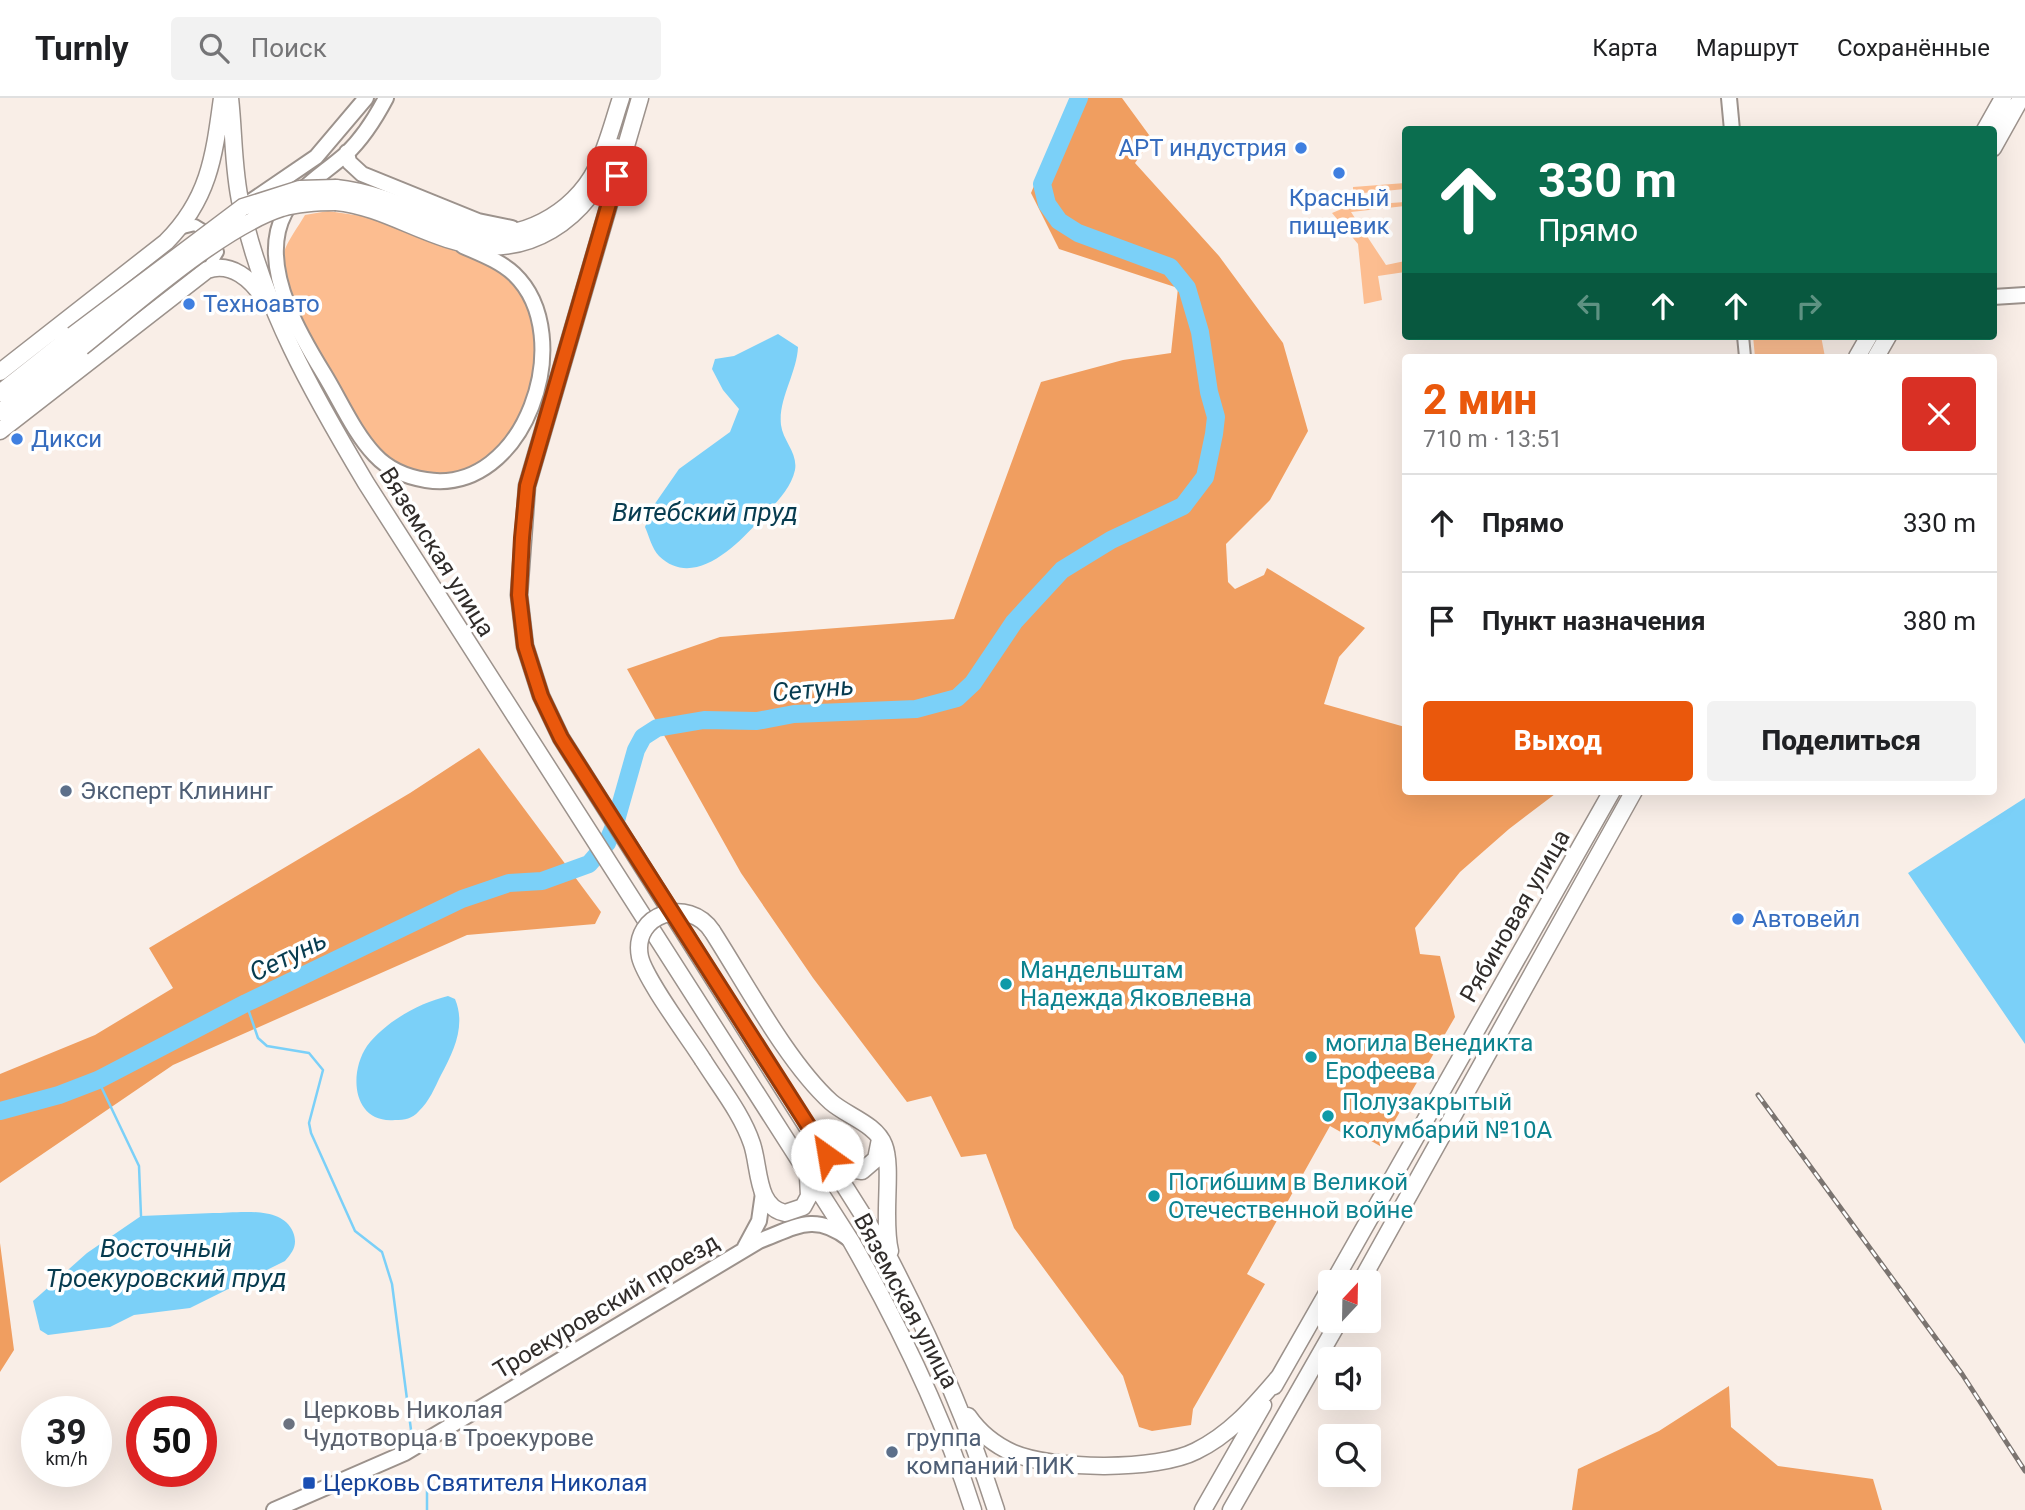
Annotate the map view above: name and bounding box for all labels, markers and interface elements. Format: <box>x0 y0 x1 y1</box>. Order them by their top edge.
search box <box>171 17 661 80</box>
text: Turnly <box>35 29 129 68</box>
icon: search <box>195 29 233 67</box>
text: Поиск <box>251 33 327 63</box>
text: Карта <box>1592 34 1658 62</box>
text: Маршрут <box>1696 34 1799 62</box>
text: Сохранённые <box>1837 34 1990 62</box>
place label: АРТ индустрия <box>1118 134 1287 162</box>
marker: АРТ индустрия <box>1293 140 1309 156</box>
pin <box>587 146 647 206</box>
text: 330 m <box>1538 152 1677 209</box>
icon: ahead <box>1423 154 1514 245</box>
icon: arrive <box>598 157 636 195</box>
marker: Красный пищевик <box>1331 165 1347 181</box>
place label: Красный пищевик <box>1289 184 1390 240</box>
text: Прямо <box>1538 211 1638 249</box>
icon: left <box>1571 287 1609 325</box>
icon: ahead <box>1644 287 1682 325</box>
icon: ahead <box>1717 287 1755 325</box>
icon: right <box>1790 287 1828 325</box>
place label: Техноавто <box>203 290 320 318</box>
marker: Техноавто <box>181 296 197 312</box>
text: 2 мин <box>1423 375 1537 424</box>
button: close <box>1902 377 1976 451</box>
place label: Дикси <box>31 425 102 453</box>
text: 710 m · 13:51 <box>1423 426 1562 453</box>
marker: Дикси <box>9 431 25 447</box>
street label: Вяземская улица <box>374 462 500 642</box>
water label: Витебский пруд <box>612 497 798 527</box>
icon: ahead <box>1423 504 1461 542</box>
text: Прямо <box>1482 508 1564 538</box>
text: 330 m <box>1903 508 1976 538</box>
icon: arrive <box>1423 602 1461 640</box>
text: Пункт назначения <box>1482 606 1706 636</box>
text: 380 m <box>1903 606 1976 636</box>
water label: Сетунь <box>771 670 855 708</box>
button: Выход <box>1423 701 1693 781</box>
button: Поделиться <box>1707 701 1976 781</box>
place label: Эксперт Клининг <box>80 777 273 805</box>
marker: Эксперт Клининг <box>58 783 74 799</box>
street label: Рябиновая улица <box>1454 825 1576 1007</box>
place label: Автовейл <box>1752 905 1860 933</box>
marker: Автовейл <box>1730 911 1746 927</box>
water label: Сетунь <box>245 925 331 987</box>
place label: Мандельштам Надежда Яковлевна <box>1020 956 1252 1012</box>
marker: Мандельштам Надежда Яковлевна <box>998 976 1014 992</box>
place label: могила Венедикта Ерофеева <box>1325 1029 1533 1085</box>
marker: могила Венедикта Ерофеева <box>1303 1049 1319 1065</box>
place label: Полузакрытый колумбарий №10А <box>1342 1088 1552 1144</box>
marker: Полузакрытый колумбарий №10А <box>1320 1108 1336 1124</box>
position arrow <box>790 1118 864 1192</box>
place label: Погибшим в Великой Отечественной войне <box>1168 1168 1413 1224</box>
marker: Погибшим в Великой Отечественной войне <box>1146 1188 1162 1204</box>
street label: Вяземская улица <box>848 1209 964 1393</box>
street label: Троекуровский проезд <box>488 1228 724 1384</box>
water label: Восточный Троекуровский пруд <box>45 1233 287 1293</box>
north arrow <box>1318 1270 1381 1334</box>
map controls <box>1318 1270 1381 1487</box>
button: sound <box>1318 1347 1381 1410</box>
speed limit sign: 50 <box>126 1396 217 1487</box>
place label: Церковь Николая Чудотворца в Троекурове <box>303 1396 594 1452</box>
text: 39 <box>46 1412 87 1453</box>
marker: Церковь Николая Чудотворца в Троекурове <box>281 1416 297 1432</box>
place label: группа компаний ПИК <box>906 1424 1075 1480</box>
button: search <box>1318 1424 1381 1487</box>
marker: группа компаний ПИК <box>884 1444 900 1460</box>
text: km/h <box>45 1448 88 1469</box>
place label: Церковь Святителя Николая <box>323 1469 647 1497</box>
marker: Церковь Святителя Николая <box>301 1475 317 1491</box>

